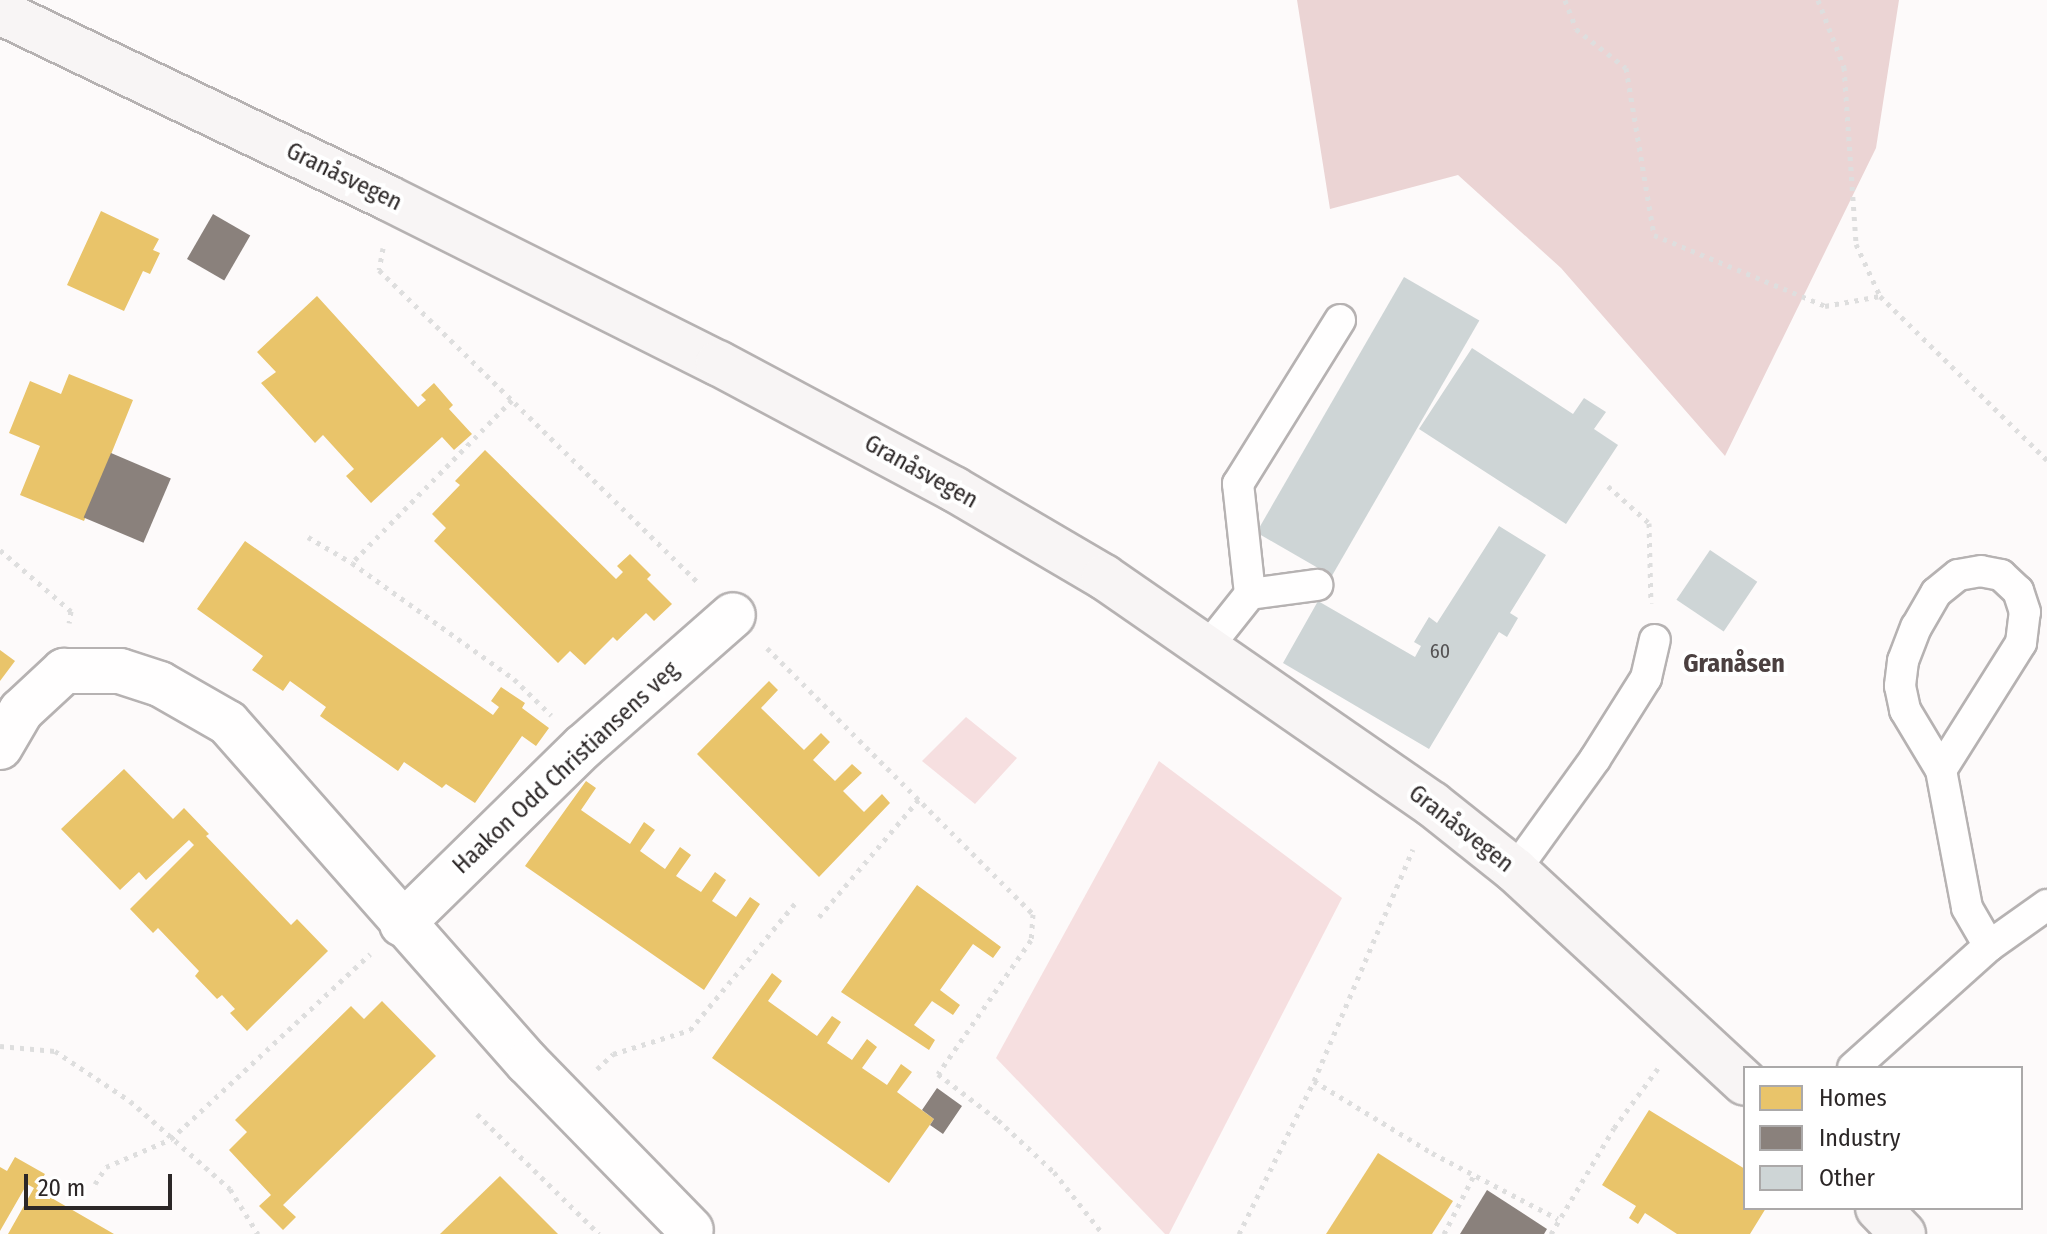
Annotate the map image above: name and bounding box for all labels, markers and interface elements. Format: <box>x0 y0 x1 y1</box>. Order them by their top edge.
street label: Granåsvegen <box>281 137 407 217</box>
street label: Granåsvegen <box>859 429 983 515</box>
house number: 60 <box>1430 639 1450 663</box>
district label: Granåsen <box>1683 648 1785 680</box>
street label: Haakon Odd Christiansens veg <box>447 656 685 880</box>
street label: Granåsvegen <box>1403 779 1519 879</box>
legend <box>1743 1066 2023 1210</box>
text: Homes <box>1819 1084 1887 1112</box>
text: Industry <box>1819 1124 1901 1152</box>
scale bar <box>28 1158 176 1208</box>
text: Other <box>1819 1164 1875 1192</box>
text: 20 m <box>38 1174 85 1202</box>

